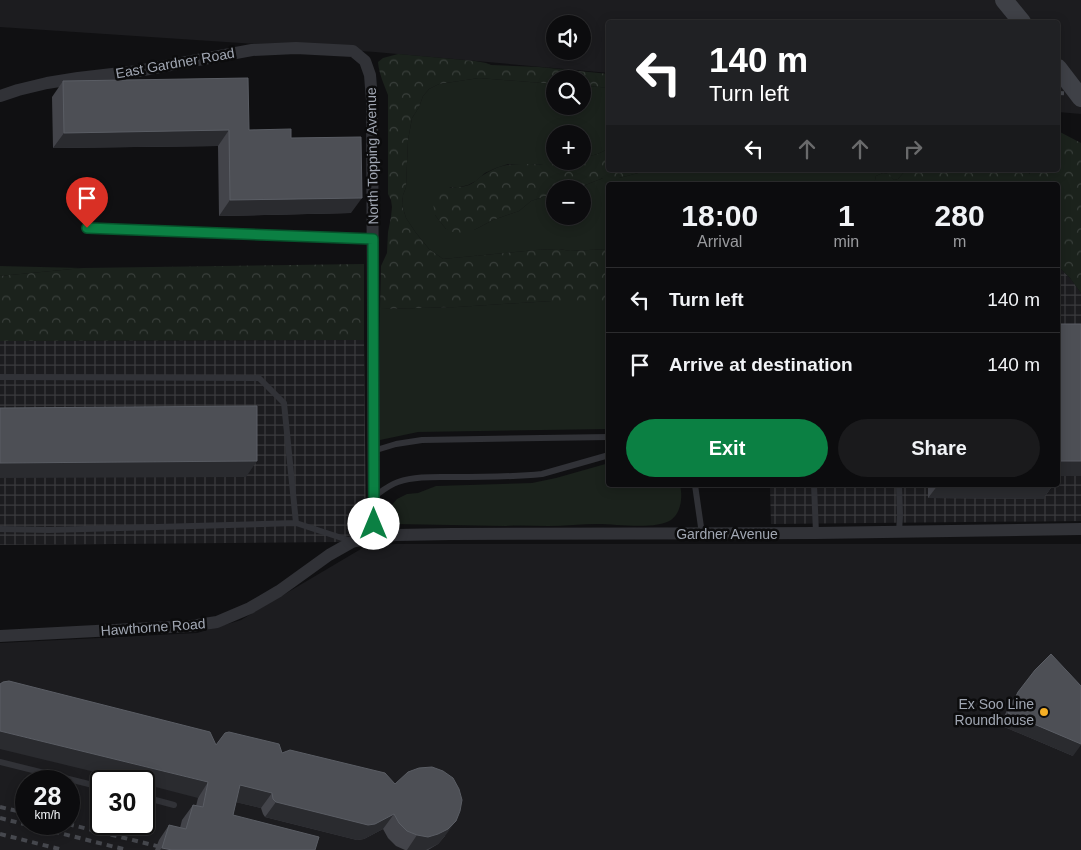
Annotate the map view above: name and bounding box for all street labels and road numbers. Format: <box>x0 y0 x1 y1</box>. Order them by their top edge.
street label: East Gardner Road <box>114 45 236 81</box>
street label: North Topping Avenue <box>363 87 381 225</box>
street label: Gardner Avenue <box>676 526 778 542</box>
street label: Hawthorne Road <box>100 615 206 639</box>

